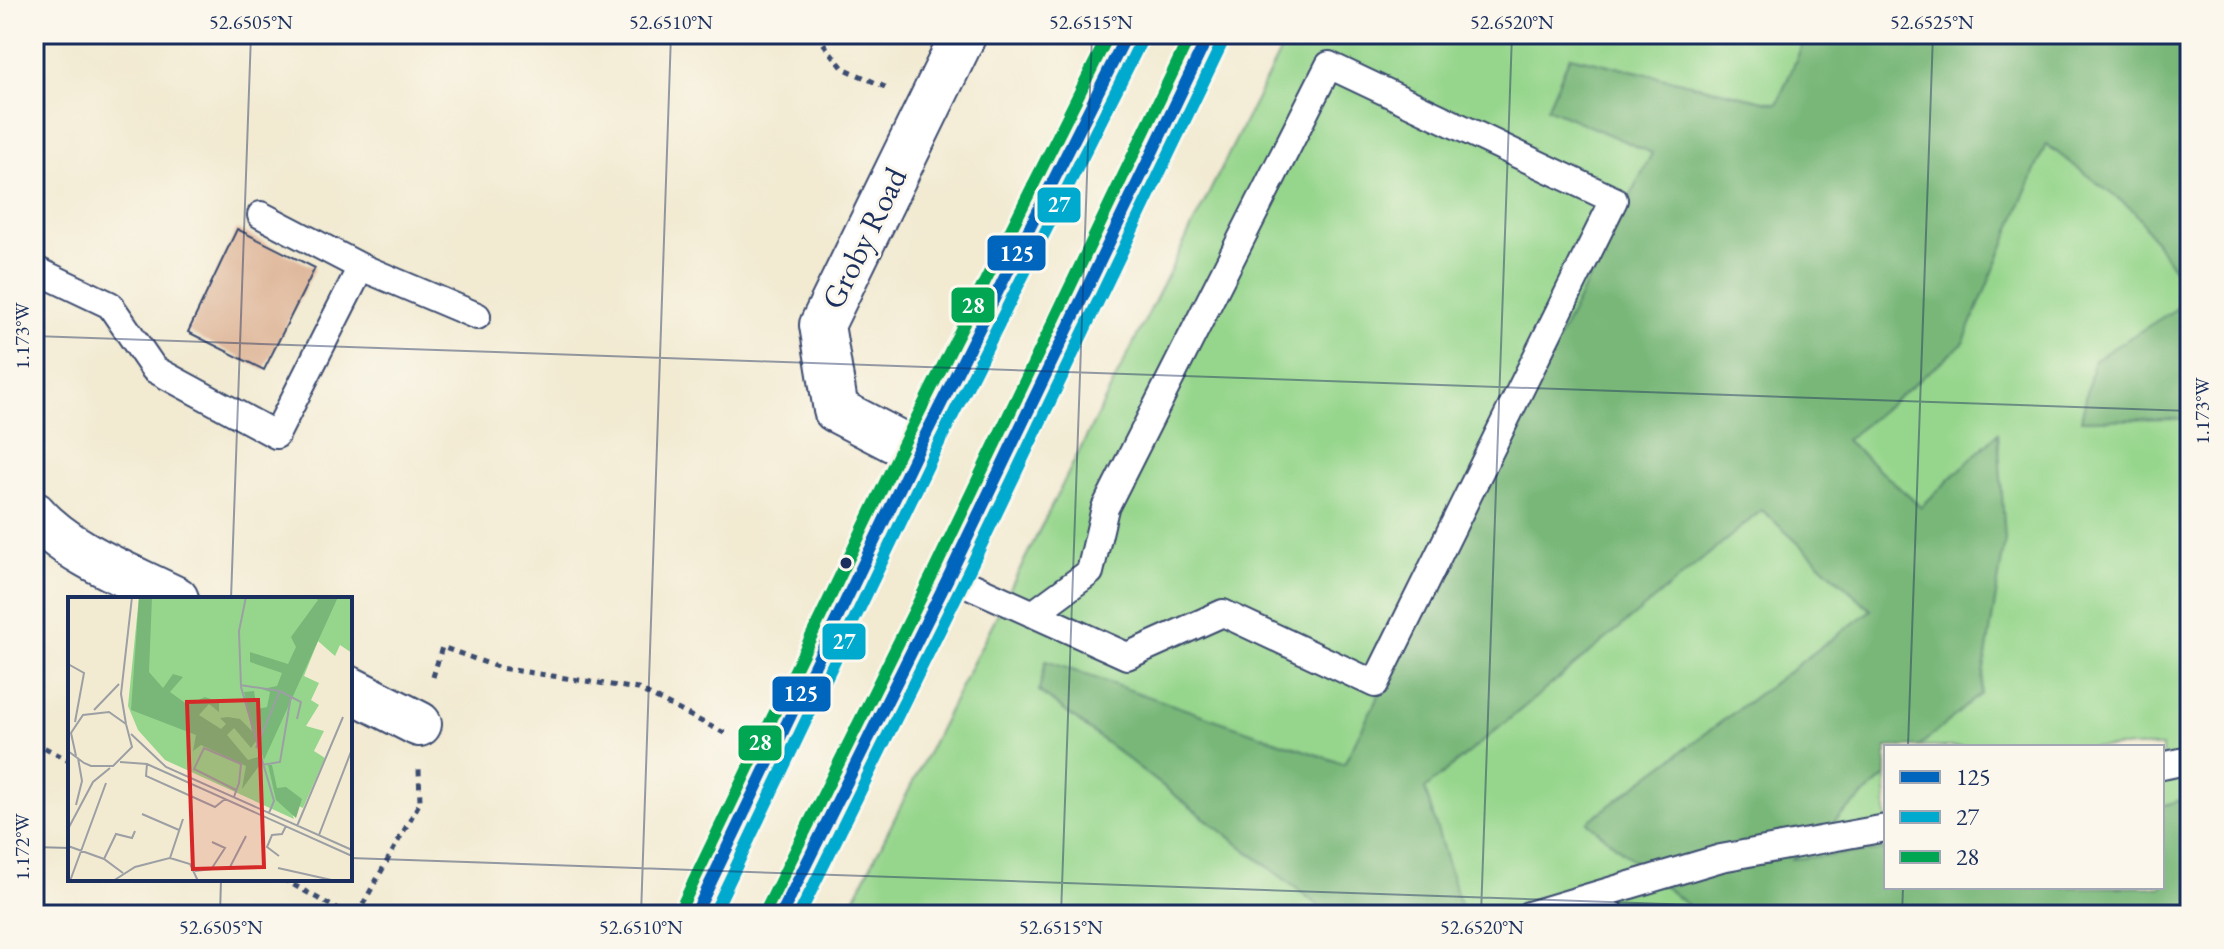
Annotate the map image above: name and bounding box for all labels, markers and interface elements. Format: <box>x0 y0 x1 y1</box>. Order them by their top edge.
text: 52.6505°N <box>209 9 293 35</box>
text: 52.6510°N <box>629 9 713 35</box>
text: 52.6515°N <box>1049 9 1133 35</box>
text: 52.6520°N <box>1470 9 1554 35</box>
text: 52.6525°N <box>1890 9 1974 35</box>
street label: Groby Road <box>812 159 917 316</box>
line badge: 27 <box>1036 186 1082 224</box>
text: 27 <box>1047 190 1071 219</box>
line badge: 125 <box>986 234 1047 272</box>
text: 125 <box>1000 239 1034 268</box>
line badge: 28 <box>950 286 996 324</box>
text: 28 <box>961 291 985 320</box>
text: 1.173°W <box>9 302 35 370</box>
text: 1.173°W <box>2189 377 2215 445</box>
unlabelled marker <box>838 555 854 571</box>
inset map <box>68 597 352 881</box>
line badge: 27 <box>821 622 867 661</box>
text: 27 <box>832 627 856 656</box>
line badge: 125 <box>771 675 832 713</box>
text: 125 <box>784 679 818 708</box>
line badge: 28 <box>737 724 783 762</box>
text: 28 <box>748 728 772 757</box>
legend <box>1884 745 2164 889</box>
text: 125 <box>1956 761 1991 792</box>
text: 27 <box>1956 801 1980 832</box>
text: 1.172°W <box>9 813 35 881</box>
text: 28 <box>1956 841 1979 872</box>
text: 52.6505°N <box>179 914 263 940</box>
text: 52.6510°N <box>599 914 683 940</box>
text: 52.6515°N <box>1019 914 1103 940</box>
text: 52.6520°N <box>1440 914 1524 940</box>

